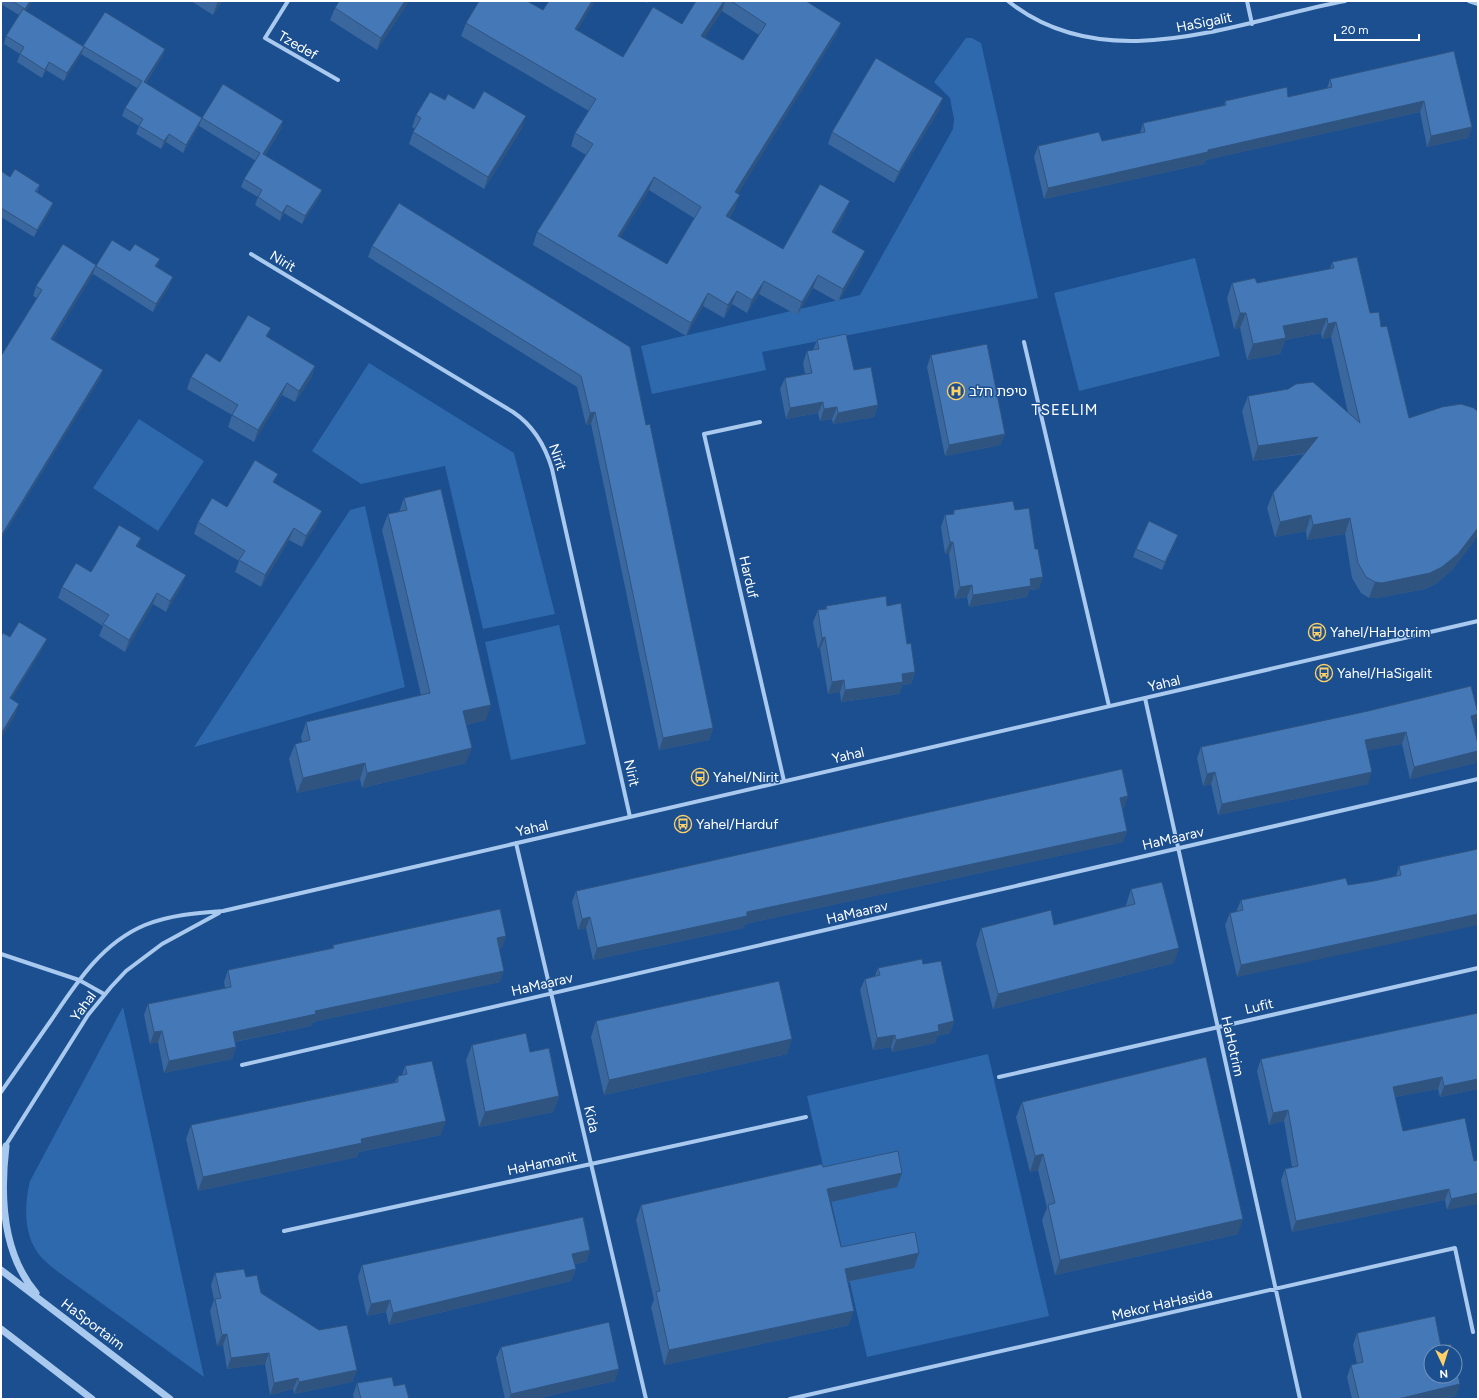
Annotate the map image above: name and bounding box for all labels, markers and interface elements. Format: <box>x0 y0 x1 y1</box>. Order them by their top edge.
street label: HaSigalit <box>1175 9 1233 36</box>
scale bar <box>1335 16 1419 42</box>
text: 20 m <box>1341 23 1369 37</box>
street label: Tzedef <box>275 27 321 64</box>
street label: Nirit <box>267 247 299 276</box>
hospital icon: טיפת חלב <box>946 381 966 401</box>
place label: טיפת חלב <box>969 383 1027 400</box>
district label: TSEELIM <box>1032 401 1098 419</box>
street label: Nirit <box>545 441 570 473</box>
street label: Harduf <box>735 554 762 601</box>
bus stop icon: Yahel/HaHotrim <box>1307 622 1327 642</box>
place label: Yahel/HaHotrim <box>1330 624 1430 641</box>
bus stop icon: Yahel/HaSigalit <box>1314 663 1334 683</box>
place label: Yahel/HaSigalit <box>1337 665 1432 682</box>
street label: Yahal <box>1146 672 1182 695</box>
street label: Yahal <box>830 744 866 767</box>
street label: Nirit <box>620 758 643 788</box>
bus stop icon: Yahel/Nirit <box>690 767 710 787</box>
place label: Yahel/Nirit <box>713 769 779 786</box>
bus stop icon: Yahel/Harduf <box>673 814 693 834</box>
place label: Yahel/Harduf <box>696 816 779 833</box>
street label: Yahal <box>514 817 550 840</box>
street label: HaMaarav <box>1141 823 1206 854</box>
street label: HaMaarav <box>825 897 890 928</box>
street label: HaMaarav <box>510 969 575 1000</box>
street label: Yahal <box>67 988 100 1025</box>
street label: Lufit <box>1243 995 1275 1018</box>
street label: HaHotrim <box>1217 1014 1248 1078</box>
street label: Kida <box>580 1104 603 1134</box>
street label: HaHamanit <box>506 1148 578 1179</box>
street label: Mekor HaHasida <box>1110 1285 1214 1324</box>
street label: HaSportaim <box>58 1295 128 1354</box>
north arrow <box>1423 1344 1463 1384</box>
text: N <box>1439 1367 1448 1380</box>

